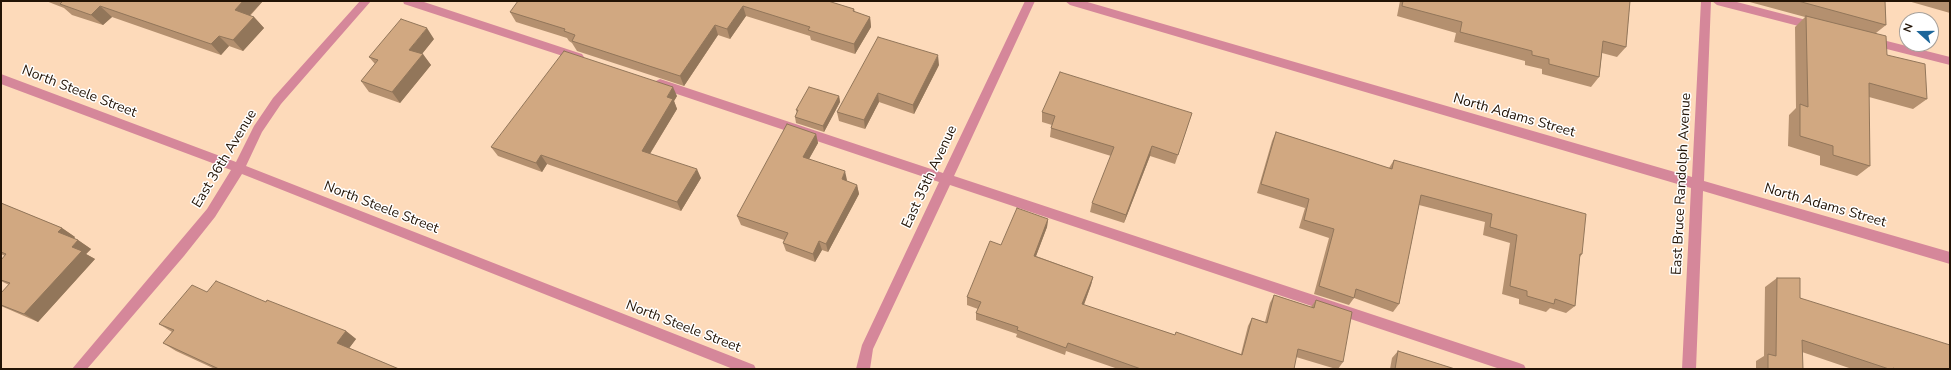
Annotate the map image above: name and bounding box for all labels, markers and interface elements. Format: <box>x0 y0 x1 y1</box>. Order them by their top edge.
north arrow <box>1899 12 1939 52</box>
text: N <box>1900 21 1917 34</box>
street label: North Steele Street <box>19 62 139 122</box>
street label: North Adams Street <box>1451 91 1577 141</box>
street label: East Bruce Randolph Avenue <box>1669 92 1695 276</box>
street label: East 36th Avenue <box>189 107 261 211</box>
street label: East 35th Avenue <box>899 123 961 231</box>
street label: North Steele Street <box>321 178 441 238</box>
street label: North Adams Street <box>1762 181 1888 231</box>
street label: North Steele Street <box>623 297 743 357</box>

